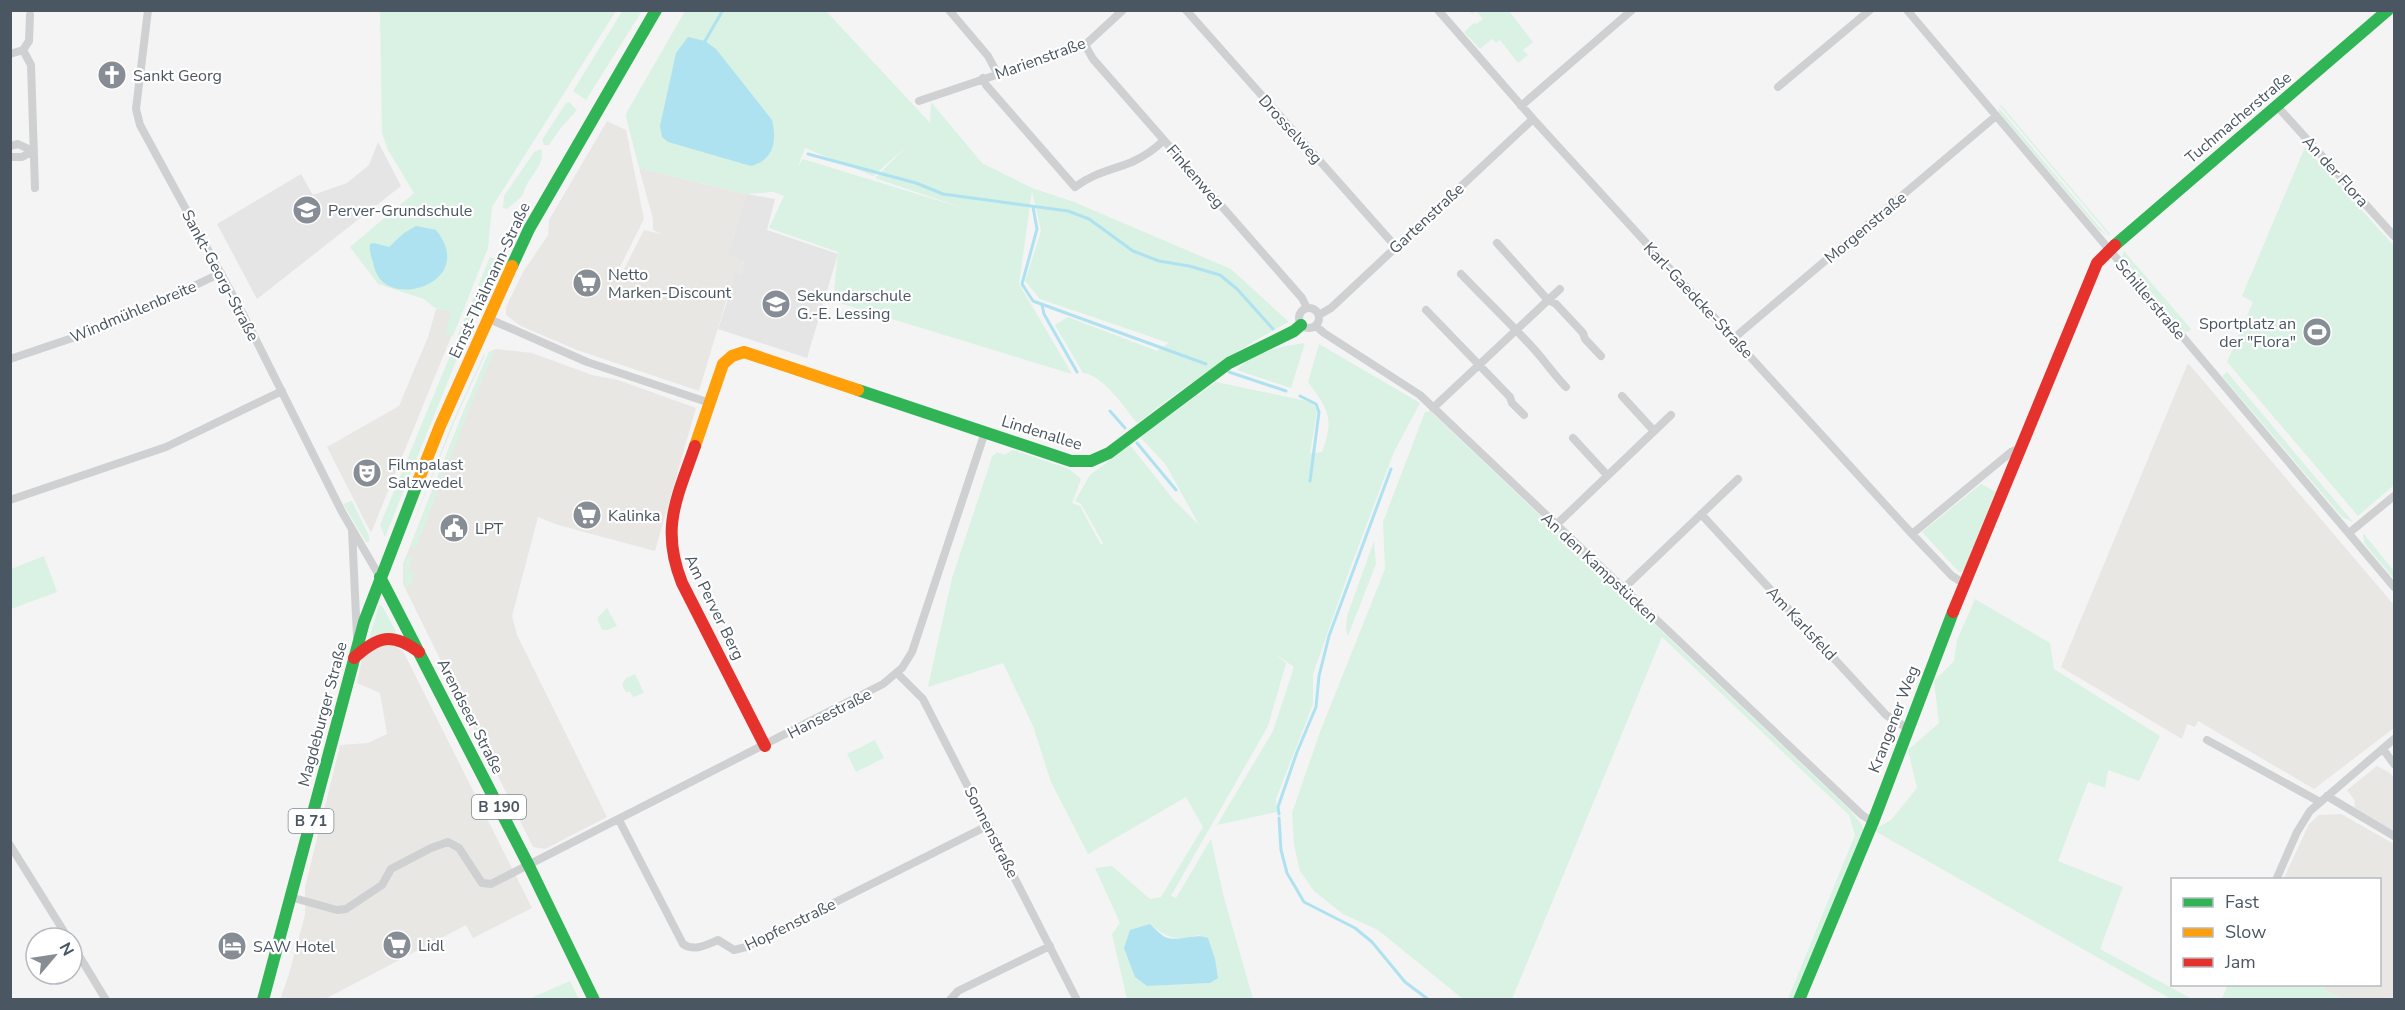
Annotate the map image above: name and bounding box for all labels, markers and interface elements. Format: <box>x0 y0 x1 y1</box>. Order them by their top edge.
street label: Marienstraße <box>992 32 1089 86</box>
church icon: Sankt Georg <box>96 59 128 91</box>
place label: Sankt Georg <box>133 65 222 87</box>
street label: Tuchmacherstraße <box>2181 67 2296 169</box>
street label: Drosselweg <box>1253 90 1327 169</box>
street label: An der Flora <box>2297 131 2373 212</box>
street label: Finkenweg <box>1161 140 1229 213</box>
street label: Gartenstraße <box>1384 178 1469 259</box>
street label: Morgenstraße <box>1820 187 1911 269</box>
school or university icon: Perver-Grundschule <box>291 194 323 226</box>
street label: Ernst-Thälmann-Straße <box>444 199 536 362</box>
place label: Perver-Grundschule <box>328 200 472 222</box>
street label: Sankt-Georg-Straße <box>176 206 264 345</box>
street label: Karl-Gaedcke-Straße <box>1638 238 1758 364</box>
street label: Schillerstraße <box>2110 255 2191 345</box>
place label: Netto Marken-Discount <box>608 264 732 304</box>
supermarket icon: Netto Marken-Discount <box>571 267 603 299</box>
street label: Windmühlenbreite <box>67 275 200 348</box>
place label: Sekundarschule G.-E. Lessing <box>797 285 911 325</box>
school or university icon: Sekundarschule G.-E. Lessing <box>760 288 792 320</box>
place label: Sportplatz an der "Flora" <box>2199 313 2296 353</box>
sports icon: Sportplatz an der "Flora" <box>2301 316 2333 348</box>
street label: Lindenallee <box>999 410 1085 456</box>
place label: Filmpalast Salzwedel <box>388 454 464 494</box>
theatre icon: Filmpalast Salzwedel <box>351 457 383 489</box>
supermarket icon: Kalinka <box>571 499 603 531</box>
place label: Kalinka <box>608 505 660 527</box>
street label: An den Kampstücken <box>1536 508 1663 628</box>
public building icon: LPT <box>438 512 470 544</box>
place label: LPT <box>475 518 504 540</box>
street label: Am Perver Berg <box>679 551 749 664</box>
street label: Am Karlsfeld <box>1761 582 1841 665</box>
street label: Magdeburger Straße <box>293 639 353 789</box>
street label: Arendseer Straße <box>432 655 509 778</box>
street label: Krangener Weg <box>1863 663 1924 776</box>
street label: Hansestraße <box>784 683 875 744</box>
street label: Sonnenstraße <box>959 783 1024 882</box>
road number: B 190 <box>472 795 526 819</box>
road number: B 71 <box>288 809 334 833</box>
legend <box>2171 878 2381 986</box>
text: Fast <box>2225 890 2260 914</box>
street label: Hopfenstraße <box>741 893 840 956</box>
text: Slow <box>2225 920 2266 944</box>
north arrow <box>24 926 84 986</box>
supermarket icon: Lidl <box>381 929 413 961</box>
hotel icon: SAW Hotel <box>216 930 248 962</box>
place label: Lidl <box>418 935 445 957</box>
place label: SAW Hotel <box>253 936 335 958</box>
text: N <box>54 939 79 960</box>
text: Jam <box>2224 950 2256 974</box>

